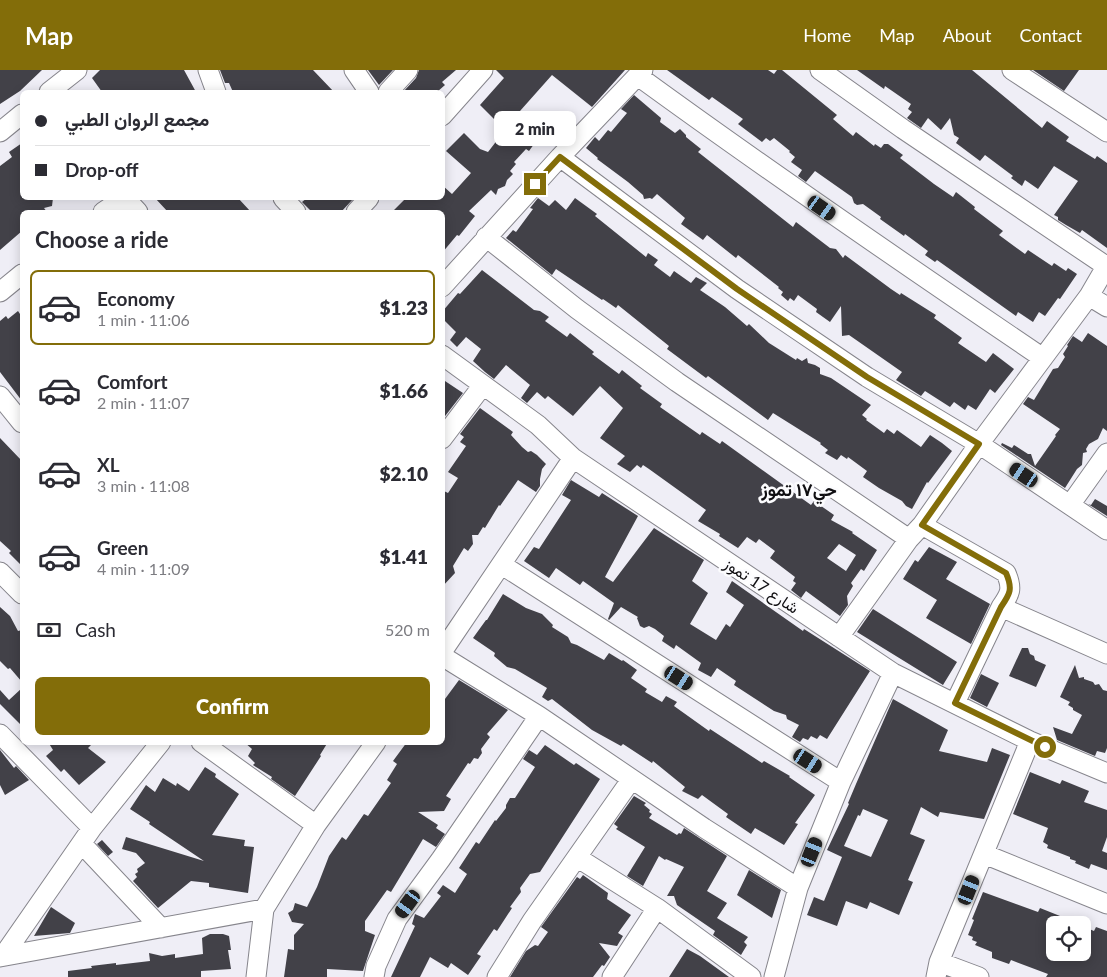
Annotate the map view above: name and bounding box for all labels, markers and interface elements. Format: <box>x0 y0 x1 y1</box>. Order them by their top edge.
text: Map <box>25 21 73 50</box>
text: Home <box>803 24 851 46</box>
text: Map <box>879 24 915 46</box>
text: About <box>943 24 992 46</box>
text: Contact <box>1020 24 1082 46</box>
text: مجمع الروان الطبي <box>65 107 209 130</box>
callout: 2 min <box>494 112 576 146</box>
text: 2 min <box>515 119 555 138</box>
text: Drop-off <box>65 158 139 181</box>
route end <box>524 173 546 195</box>
car <box>805 193 838 223</box>
text: Choose a ride <box>35 226 169 253</box>
icon: car <box>37 285 82 330</box>
text: Economy <box>97 287 175 310</box>
text: $1.23 <box>379 296 428 319</box>
text: 1 min · 11:06 <box>97 310 190 329</box>
icon: car <box>37 368 82 413</box>
text: Comfort <box>97 370 168 393</box>
text: $1.66 <box>379 379 428 402</box>
text: 2 min · 11:07 <box>97 393 190 412</box>
icon: car <box>37 451 82 496</box>
text: XL <box>97 453 120 476</box>
car <box>1007 460 1040 490</box>
text: $2.10 <box>379 462 428 485</box>
text: 3 min · 11:08 <box>97 476 190 495</box>
district label: حي۱۷ تموز <box>760 478 837 505</box>
icon: car <box>37 534 82 579</box>
text: Green <box>97 536 148 559</box>
text: $1.41 <box>379 545 428 568</box>
street label: شارع 17 تموز <box>719 553 803 619</box>
text: 4 min · 11:09 <box>97 559 190 578</box>
icon: cash <box>35 616 63 644</box>
text: Cash <box>75 618 116 641</box>
text: 520 m <box>385 620 430 639</box>
car <box>662 664 695 692</box>
button: Confirm <box>35 677 430 735</box>
route start <box>1034 736 1056 758</box>
car <box>791 747 824 775</box>
car <box>799 835 824 869</box>
car <box>956 873 981 907</box>
car <box>393 887 422 921</box>
map controls <box>1046 916 1091 961</box>
button: locate <box>1046 916 1091 961</box>

